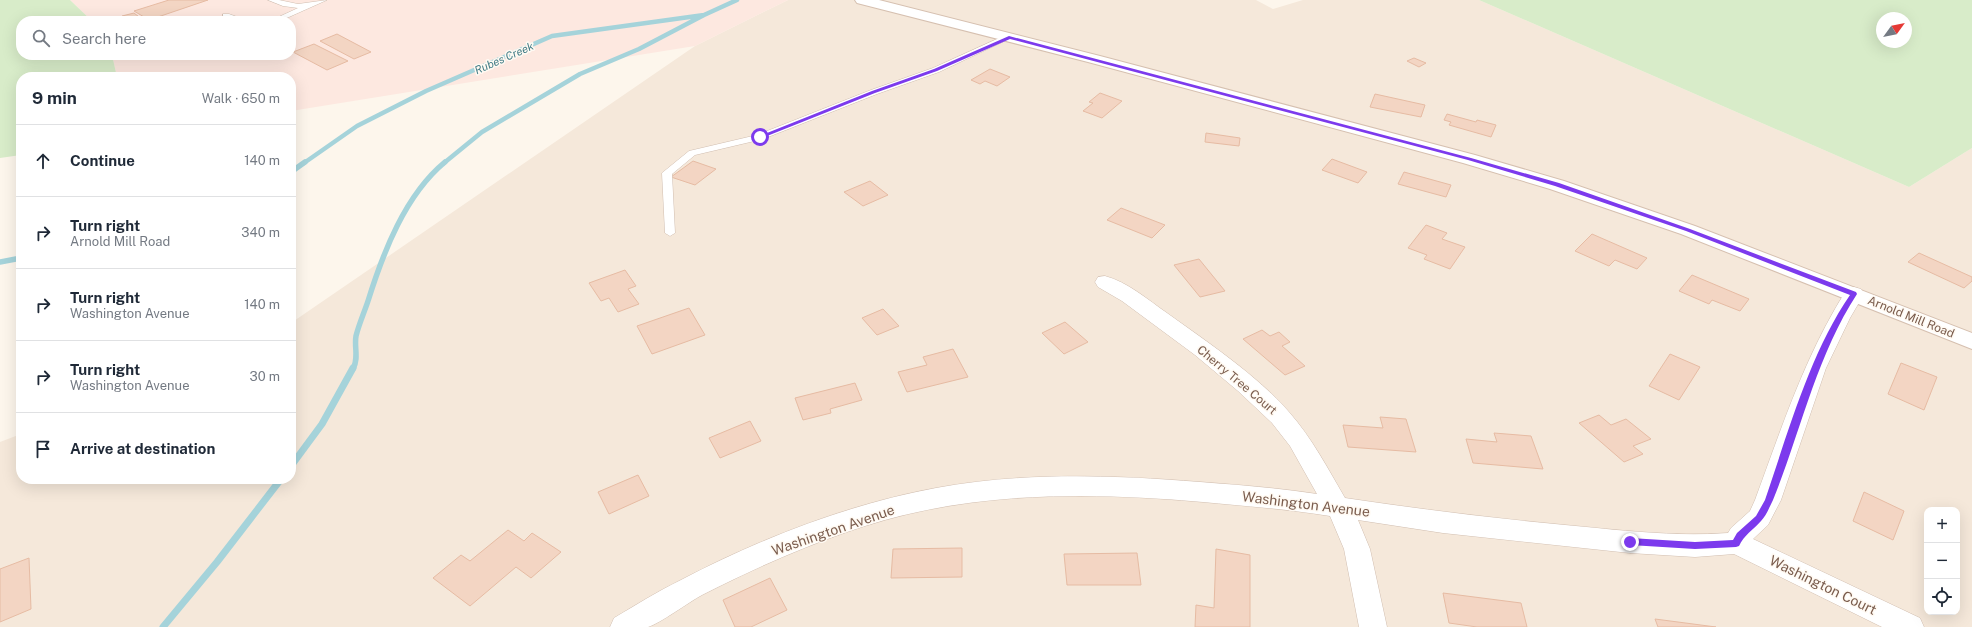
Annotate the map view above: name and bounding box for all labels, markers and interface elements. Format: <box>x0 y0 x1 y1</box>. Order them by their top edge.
north arrow <box>1876 12 1912 48</box>
search box <box>16 16 296 60</box>
icon: search <box>30 27 52 49</box>
text: Search here <box>62 30 146 47</box>
water label: Rubes Creek <box>473 40 535 76</box>
text: 9 min <box>32 88 77 108</box>
text: Walk · 650 m <box>202 91 280 106</box>
route start <box>751 128 769 146</box>
icon: ahead <box>32 150 54 172</box>
text: Continue <box>70 152 135 169</box>
text: 140 m <box>244 153 280 168</box>
text: Turn right <box>70 217 140 234</box>
icon: right <box>32 222 54 244</box>
text: 340 m <box>241 225 280 240</box>
text: Arnold Mill Road <box>70 234 170 249</box>
text: Turn right <box>70 289 140 306</box>
street label: Arnold Mill Road <box>1866 293 1956 341</box>
icon: right <box>32 294 54 316</box>
text: 140 m <box>244 297 280 312</box>
text: Washington Avenue <box>70 306 190 321</box>
street label: Cherry Tree Court <box>1194 343 1280 418</box>
text: Turn right <box>70 361 140 378</box>
icon: right <box>32 366 54 388</box>
text: 30 m <box>250 369 280 384</box>
text: Washington Avenue <box>70 378 190 393</box>
icon: arrive <box>32 438 54 460</box>
text: Arrive at destination <box>70 440 215 457</box>
street label: Washington Avenue <box>1241 488 1371 520</box>
street label: Washington Avenue <box>770 501 897 559</box>
map controls <box>1924 507 1960 615</box>
button: + <box>1924 507 1960 543</box>
route end <box>1621 533 1639 551</box>
button: − <box>1924 543 1960 579</box>
street label: Washington Court <box>1767 552 1879 618</box>
button: locate <box>1924 579 1960 615</box>

